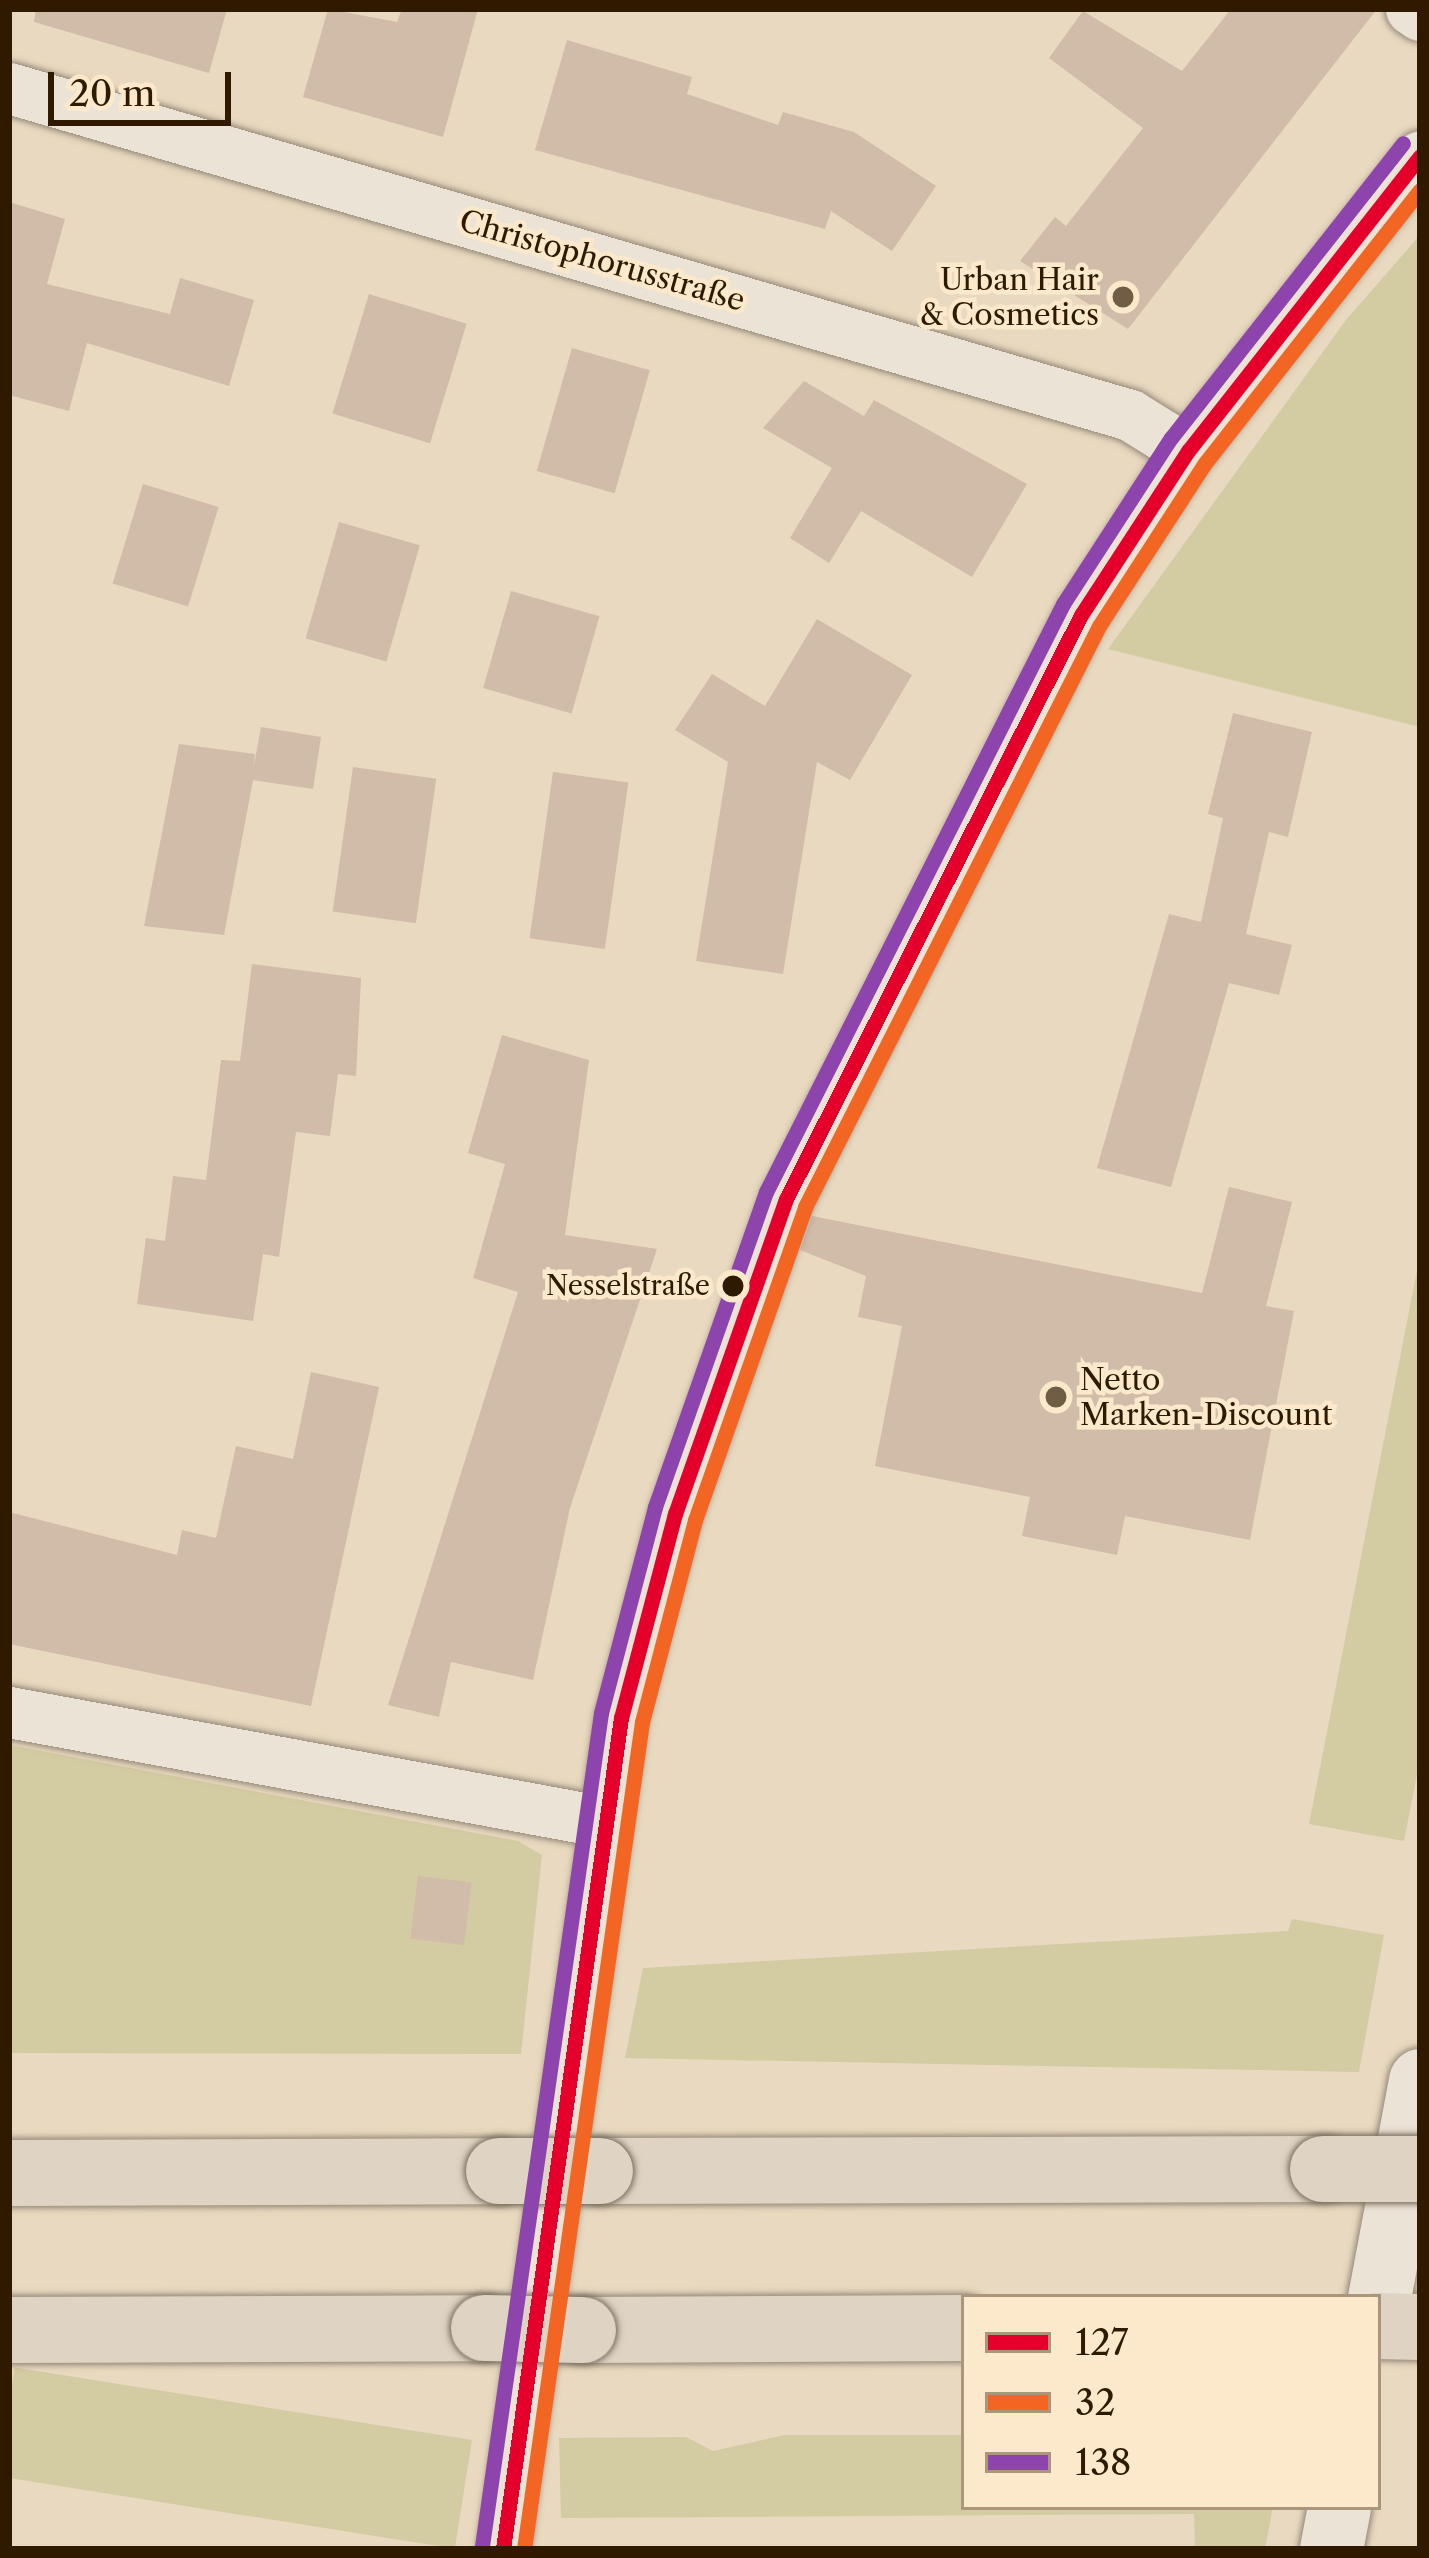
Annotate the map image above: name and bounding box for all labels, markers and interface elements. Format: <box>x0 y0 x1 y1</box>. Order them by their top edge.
scale bar <box>54 48 237 122</box>
text: 20 m <box>69 71 156 115</box>
street label: Christophorusstraße <box>455 203 749 319</box>
place label: Urban Hair & Cosmetics <box>919 262 1099 332</box>
marker: Urban Hair & Cosmetics <box>1110 284 1136 310</box>
place label: Nesselstraße <box>546 1270 710 1302</box>
marker: Nesselstraße <box>722 1275 744 1297</box>
place label: Netto Marken-Discount <box>1080 1362 1332 1432</box>
marker: Netto Marken-Discount <box>1043 1384 1069 1410</box>
legend <box>961 2294 1381 2510</box>
text: 127 <box>1075 2320 1129 2364</box>
text: 32 <box>1075 2380 1116 2424</box>
text: 138 <box>1075 2440 1131 2484</box>

